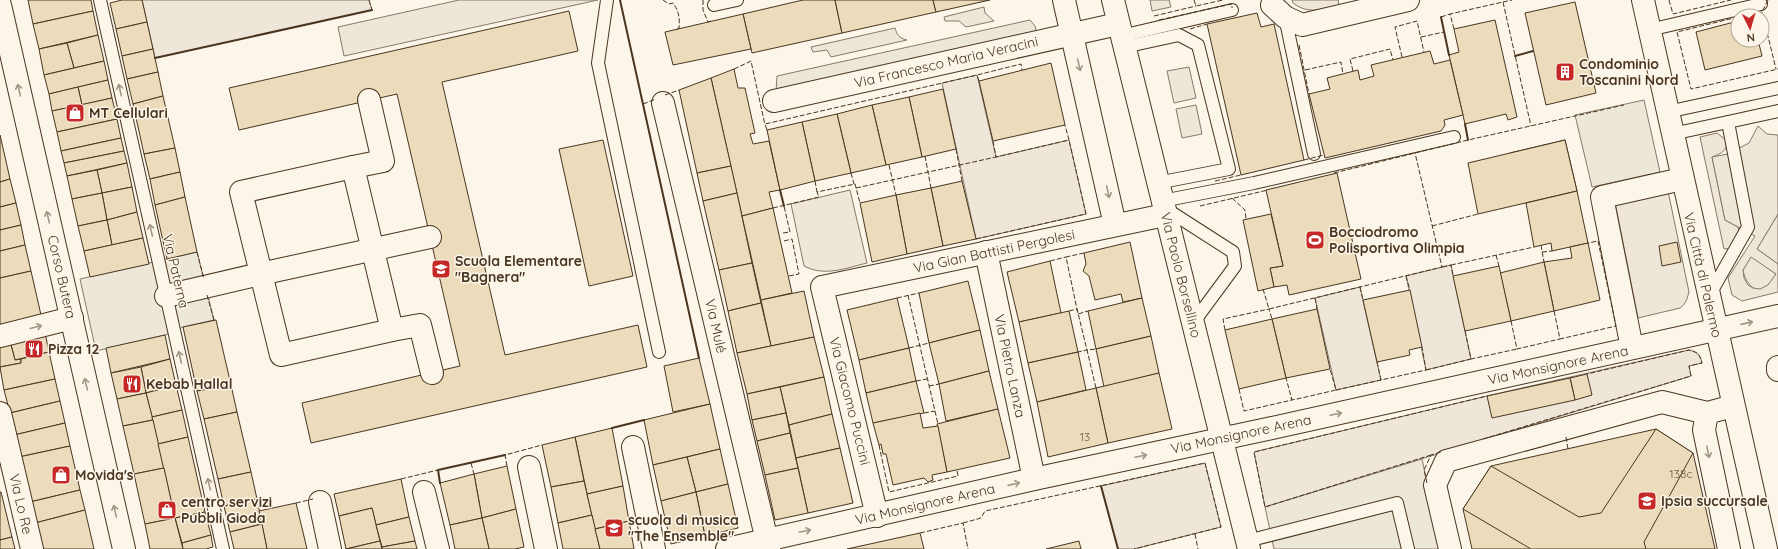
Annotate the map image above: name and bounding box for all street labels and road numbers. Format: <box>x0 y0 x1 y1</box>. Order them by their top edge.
street label: Via Francesco Maria Veracini <box>852 32 1040 92</box>
street label: Via Paolo Borsellino <box>1157 210 1205 340</box>
street label: Via Città di Palermo <box>1680 211 1726 339</box>
street label: Via Gian Battisti Pergolesi <box>912 225 1076 277</box>
street label: Via Paterna <box>159 232 193 310</box>
street label: Corso Butera <box>44 233 80 321</box>
street label: Via Mulé <box>701 297 731 355</box>
street label: Via Pietro Lanza <box>990 313 1030 419</box>
street label: Via Giacomo Puccini <box>825 335 875 467</box>
street label: Via Monsignore Arena <box>1486 341 1630 389</box>
street label: Via Monsignore Arena <box>1169 410 1313 458</box>
street label: Via Lo Re <box>5 472 37 536</box>
street label: Via Monsignore Arena <box>853 479 997 529</box>

